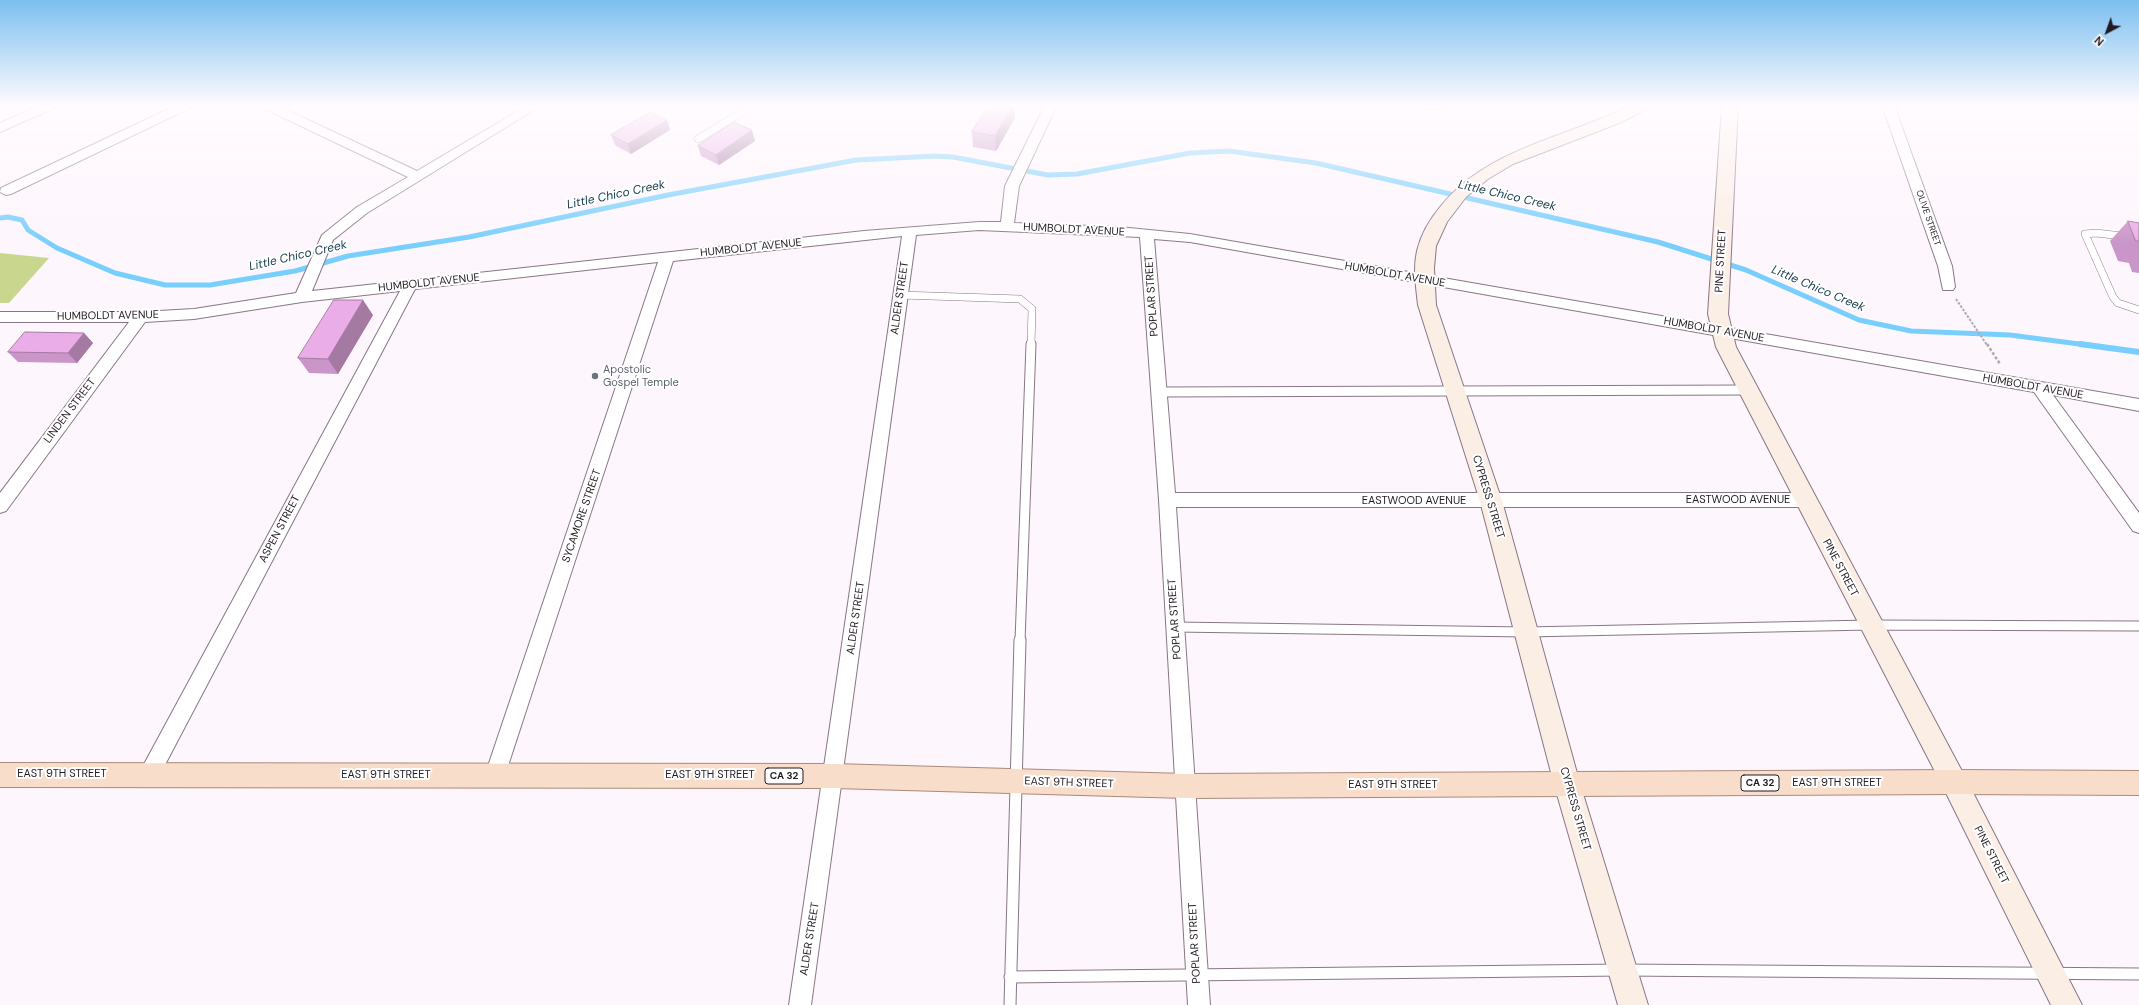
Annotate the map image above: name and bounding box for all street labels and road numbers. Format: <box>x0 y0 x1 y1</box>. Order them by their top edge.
street label: OLIVE STREET <box>1913 189 1943 247</box>
street label: HUMBOLDT AVENUE <box>1023 221 1125 239</box>
street label: PINE STREET <box>1713 229 1729 293</box>
street label: HUMBOLDT AVENUE <box>700 236 802 260</box>
street label: POPLAR STREET <box>1143 255 1161 337</box>
street label: HUMBOLDT AVENUE <box>1344 260 1446 290</box>
street label: ALDER STREET <box>888 261 912 335</box>
street label: HUMBOLDT AVENUE <box>378 271 480 295</box>
street label: HUMBOLDT AVENUE <box>57 309 159 323</box>
street label: HUMBOLDT AVENUE <box>1663 315 1765 345</box>
street label: HUMBOLDT AVENUE <box>1982 372 2084 402</box>
street label: LINDEN STREET <box>41 376 99 446</box>
street label: CYPRESS STREET <box>1469 454 1507 540</box>
street label: SYCAMORE STREET <box>560 468 604 564</box>
street label: ASPEN STREET <box>257 493 303 565</box>
street label: EASTWOOD AVENUE <box>1686 493 1790 507</box>
street label: EASTWOOD AVENUE <box>1362 494 1466 508</box>
street label: PINE STREET <box>1819 537 1861 599</box>
street label: POPLAR STREET <box>1166 578 1184 660</box>
street label: ALDER STREET <box>844 581 868 655</box>
street label: CYPRESS STREET <box>1557 766 1593 852</box>
street label: EAST 9TH STREET <box>17 767 107 781</box>
street label: EAST 9TH STREET <box>341 768 431 782</box>
street label: EAST 9TH STREET <box>665 768 755 782</box>
road number: CA 32 <box>765 768 803 784</box>
street label: EAST 9TH STREET <box>1024 775 1114 791</box>
road number: CA 32 <box>1741 775 1779 791</box>
street label: EAST 9TH STREET <box>1792 776 1882 790</box>
street label: EAST 9TH STREET <box>1348 778 1438 792</box>
street label: PINE STREET <box>1971 824 2011 886</box>
street label: ALDER STREET <box>798 902 822 976</box>
street label: POPLAR STREET <box>1186 902 1204 984</box>

